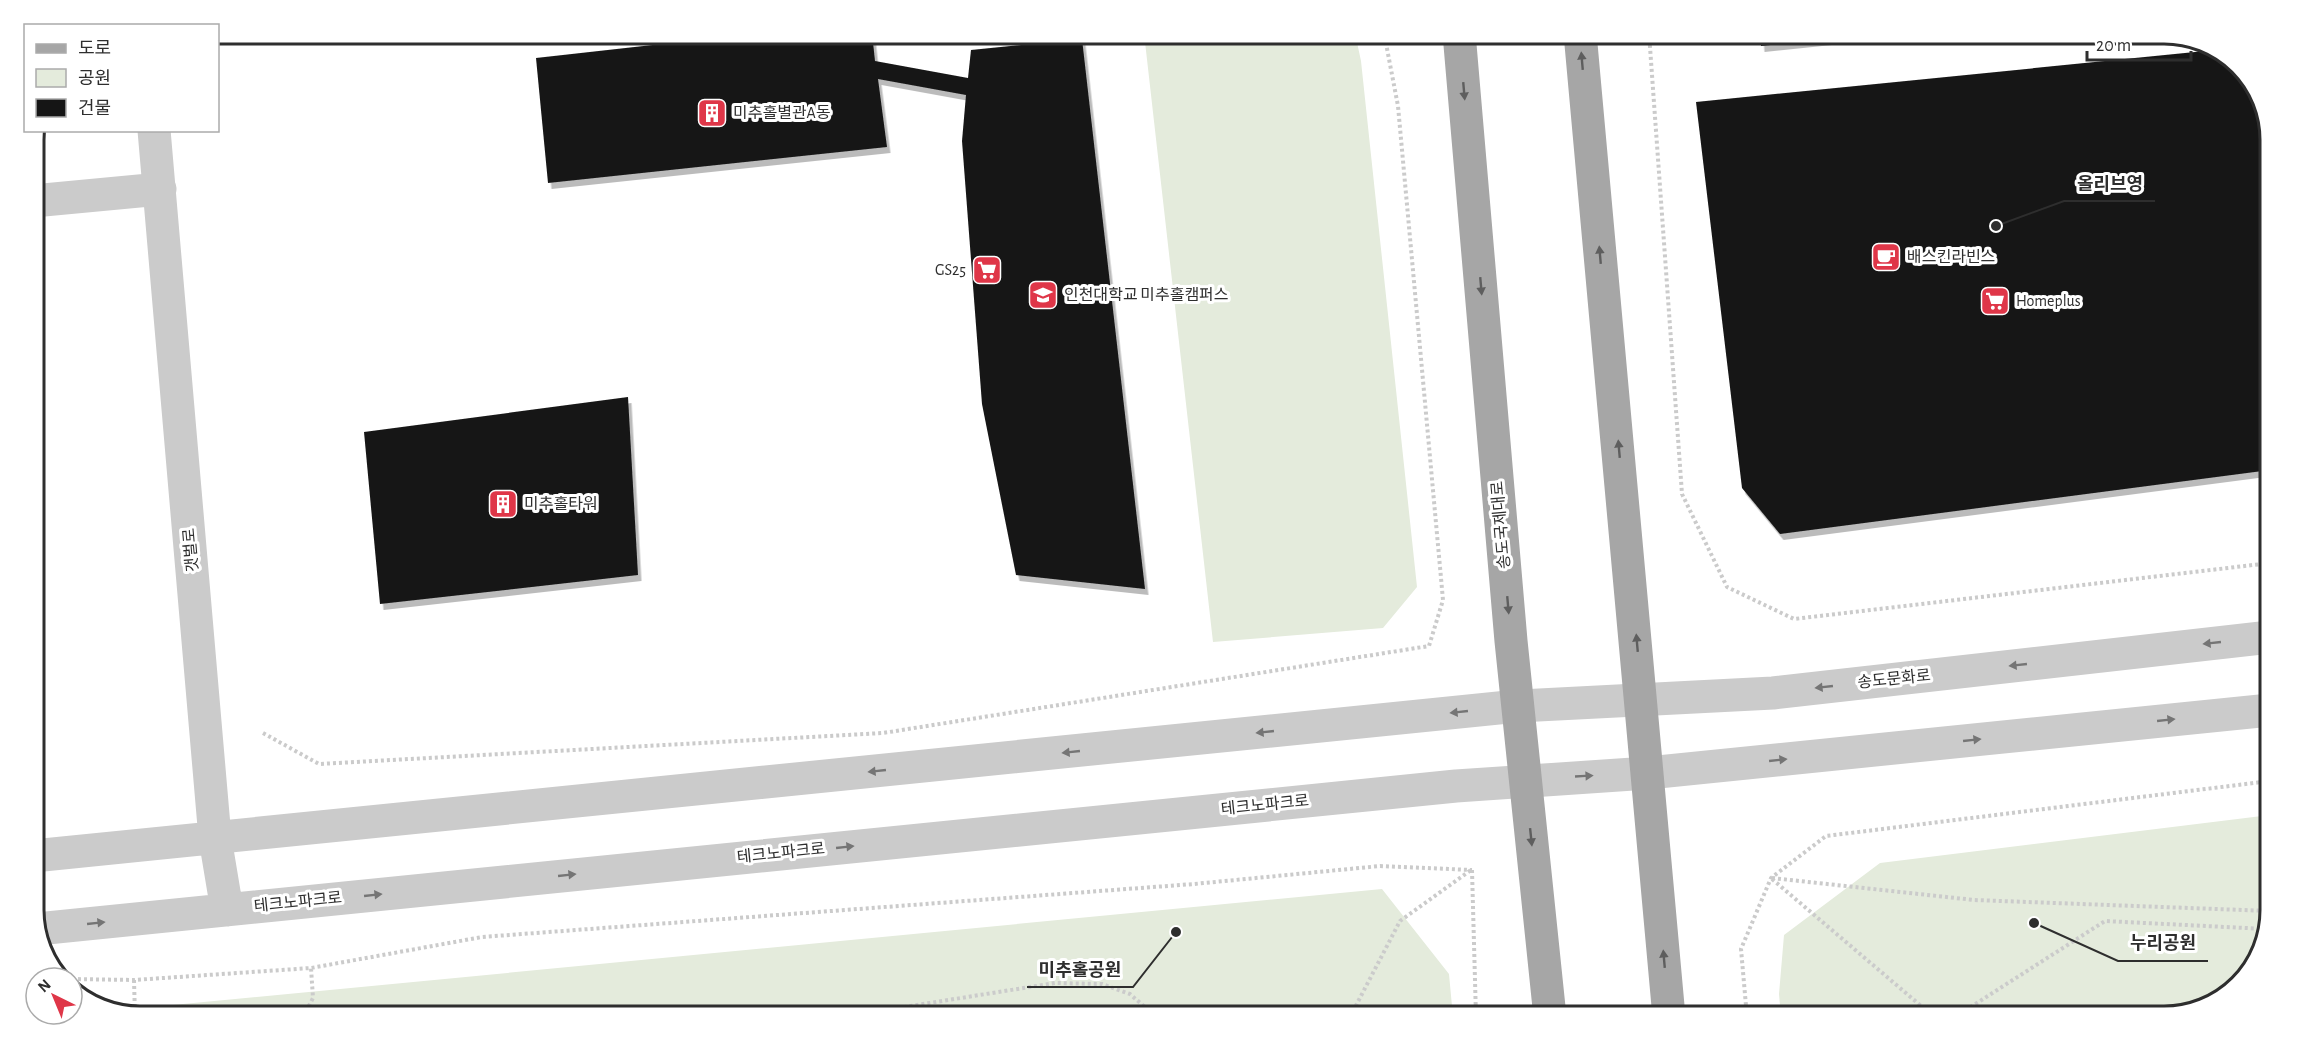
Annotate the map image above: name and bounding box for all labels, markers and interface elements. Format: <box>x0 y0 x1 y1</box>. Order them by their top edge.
legend <box>24 24 219 132</box>
scale bar <box>2087 24 2190 62</box>
text: 20 m <box>2096 37 2131 55</box>
text: 도로 <box>78 40 111 58</box>
one-way arrow <box>1577 51 1587 70</box>
text: 공원 <box>78 69 111 88</box>
one-way arrow <box>1459 82 1469 101</box>
building icon: 미추홀별관A동 <box>696 97 728 129</box>
text: 건물 <box>78 99 111 118</box>
place label: 미추홀별관A동 <box>733 105 831 121</box>
callout: 올리브영 <box>2064 165 2155 201</box>
text: 올리브영 <box>2077 175 2143 194</box>
cafe icon: 배스킨라빈스 <box>1870 241 1902 273</box>
one-way arrow <box>1595 245 1605 264</box>
place label: 배스킨라빈스 <box>1907 249 1995 265</box>
supermarket icon: GS25 <box>971 254 1003 286</box>
place label: GS25 <box>935 262 966 278</box>
one-way arrow <box>1476 276 1486 295</box>
school or university icon: 인천대학교 미추홀캠퍼스 <box>1027 279 1059 311</box>
supermarket icon: Homeplus <box>1979 285 2011 317</box>
place label: 인천대학교 미추홀캠퍼스 <box>1064 286 1229 303</box>
place label: Homeplus <box>2016 293 2081 309</box>
one-way arrow <box>1614 439 1624 458</box>
street label: 송도국제대로 <box>1489 480 1513 570</box>
building icon: 미추홀타워 <box>487 488 519 520</box>
place label: 미추홀타워 <box>524 496 598 512</box>
street label: 갯벌로 <box>181 527 201 573</box>
one-way arrow <box>1503 596 1513 615</box>
one-way arrow <box>1632 634 1642 653</box>
one-way arrow <box>2202 639 2221 648</box>
one-way arrow <box>2008 661 2027 670</box>
street label: 송도문화로 <box>1857 667 1932 691</box>
one-way arrow <box>1815 683 1834 692</box>
one-way arrow <box>1450 707 1469 717</box>
one-way arrow <box>2157 715 2176 725</box>
one-way arrow <box>1256 727 1275 737</box>
one-way arrow <box>1963 735 1982 745</box>
one-way arrow <box>1062 747 1081 756</box>
one-way arrow <box>1769 755 1788 765</box>
one-way arrow <box>868 766 887 776</box>
one-way arrow <box>1574 772 1593 781</box>
street label: 테크노파크로 <box>1220 792 1310 818</box>
one-way arrow <box>1526 828 1536 847</box>
street label: 테크노파크로 <box>736 840 826 866</box>
one-way arrow <box>835 842 854 852</box>
one-way arrow <box>558 870 577 880</box>
street label: 테크노파크로 <box>253 889 343 915</box>
one-way arrow <box>364 890 383 899</box>
one-way arrow <box>86 918 105 928</box>
callout: 누리공원 <box>2118 925 2208 961</box>
text: 누리공원 <box>2130 934 2196 953</box>
one-way arrow <box>1659 949 1669 968</box>
callout: 미추홀공원 <box>1027 951 1133 987</box>
text: 미추홀공원 <box>1039 961 1121 980</box>
north arrow <box>24 966 84 1026</box>
text: N <box>35 976 54 995</box>

